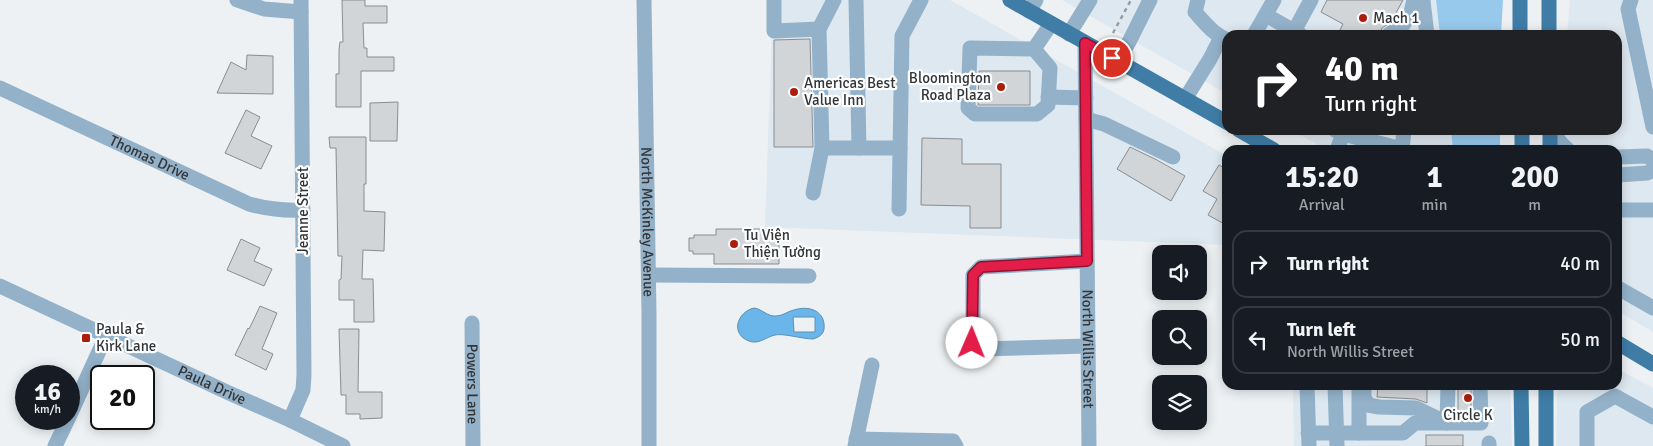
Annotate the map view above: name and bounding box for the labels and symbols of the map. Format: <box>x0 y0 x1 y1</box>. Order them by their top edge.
place label: Mach 1 <box>1373 9 1419 27</box>
marker: Mach 1 <box>1357 12 1369 24</box>
pin <box>1091 37 1133 79</box>
place label: Bloomington Road Plaza <box>909 69 991 104</box>
place label: Americas Best Value Inn <box>804 74 895 109</box>
marker: Bloomington Road Plaza <box>995 81 1007 93</box>
marker: Americas Best Value Inn <box>788 86 800 98</box>
street label: Thomas Drive <box>107 131 193 184</box>
street label: North McKinley Avenue <box>637 147 658 297</box>
street label: Jeanne Street <box>294 167 312 255</box>
place label: Tu Viện Thiện Tường <box>744 226 821 261</box>
marker: Tu Viện Thiện Tường <box>728 238 740 250</box>
street label: North Willis Street <box>1078 289 1098 409</box>
position arrow <box>945 316 997 368</box>
place label: Paula & Kirk Lane <box>96 320 156 355</box>
marker: Paula & Kirk Lane <box>80 332 92 344</box>
street label: Powers Lane <box>463 344 482 424</box>
street label: Paula Drive <box>175 361 249 408</box>
speed limit sign: 20 <box>90 365 155 430</box>
marker: Circle K <box>1462 392 1474 404</box>
place label: Circle K <box>1443 406 1493 424</box>

